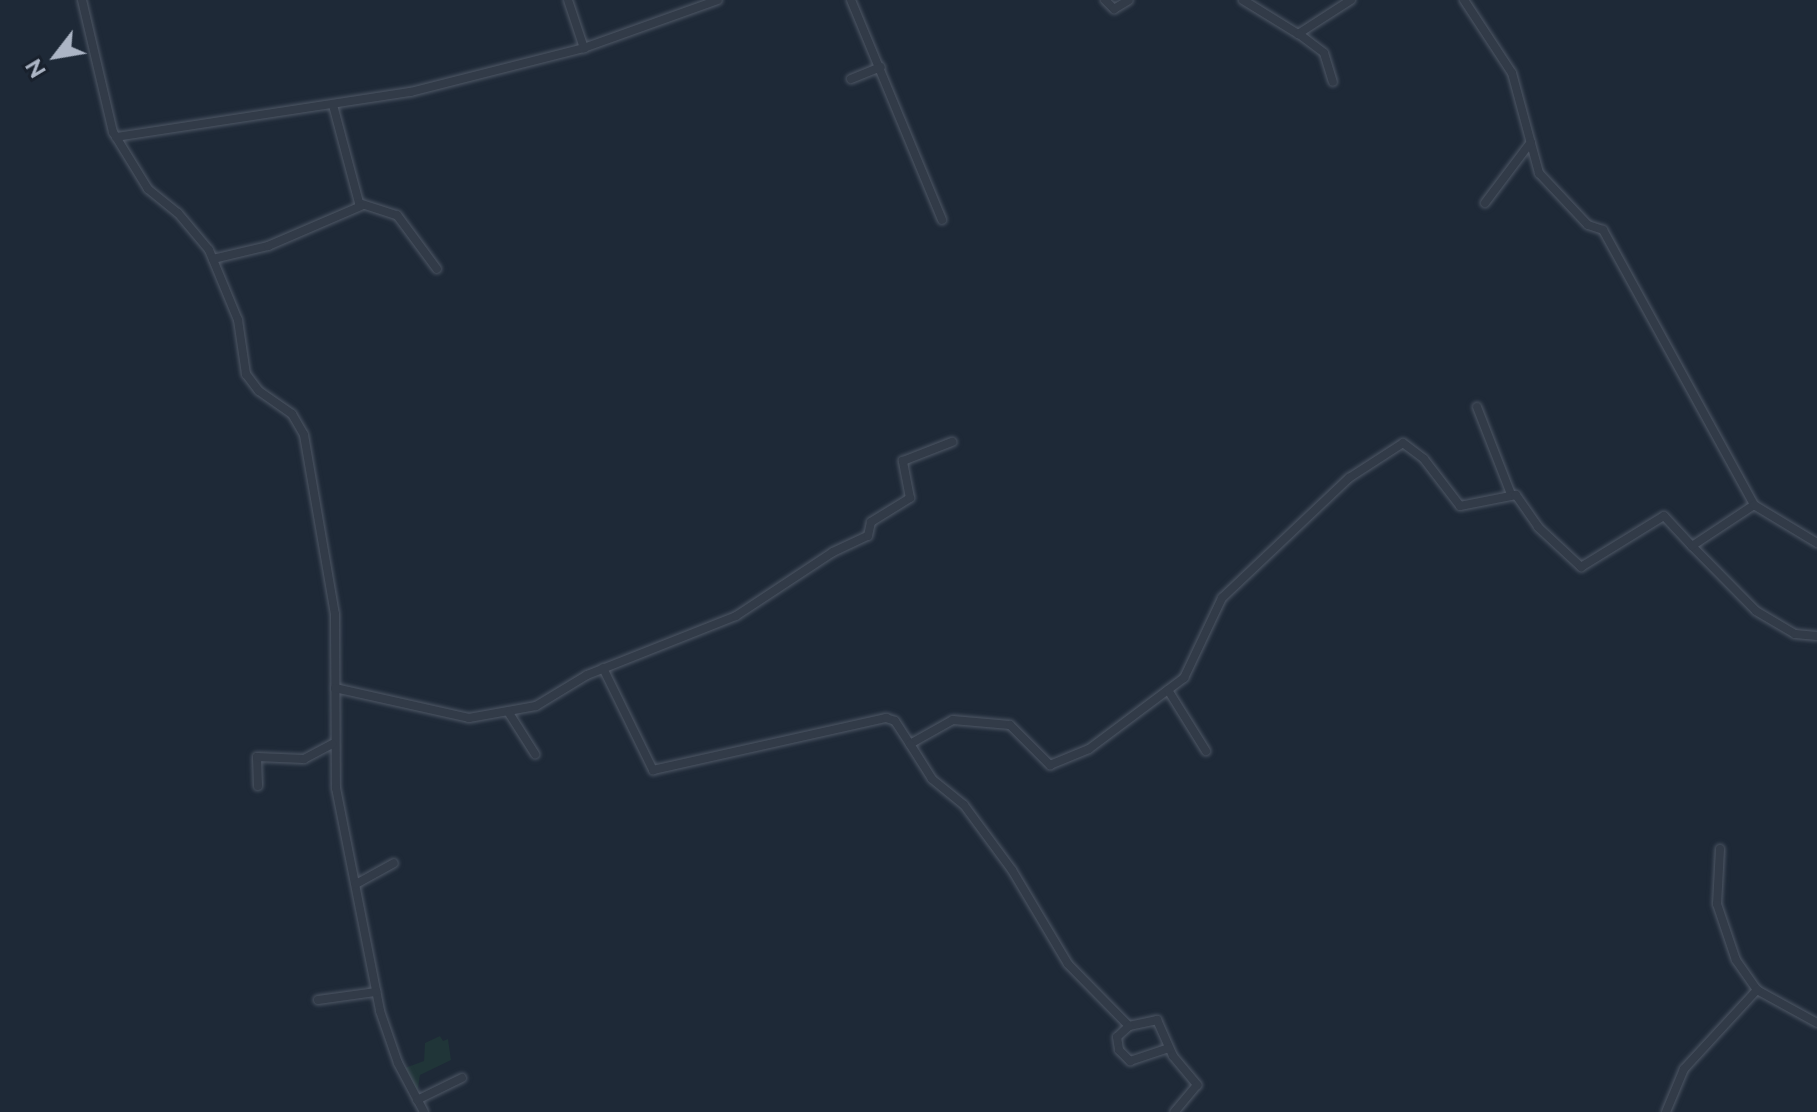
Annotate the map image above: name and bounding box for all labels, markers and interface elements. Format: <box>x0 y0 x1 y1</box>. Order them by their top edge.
north arrow <box>16 16 96 96</box>
text: N <box>20 54 51 82</box>

